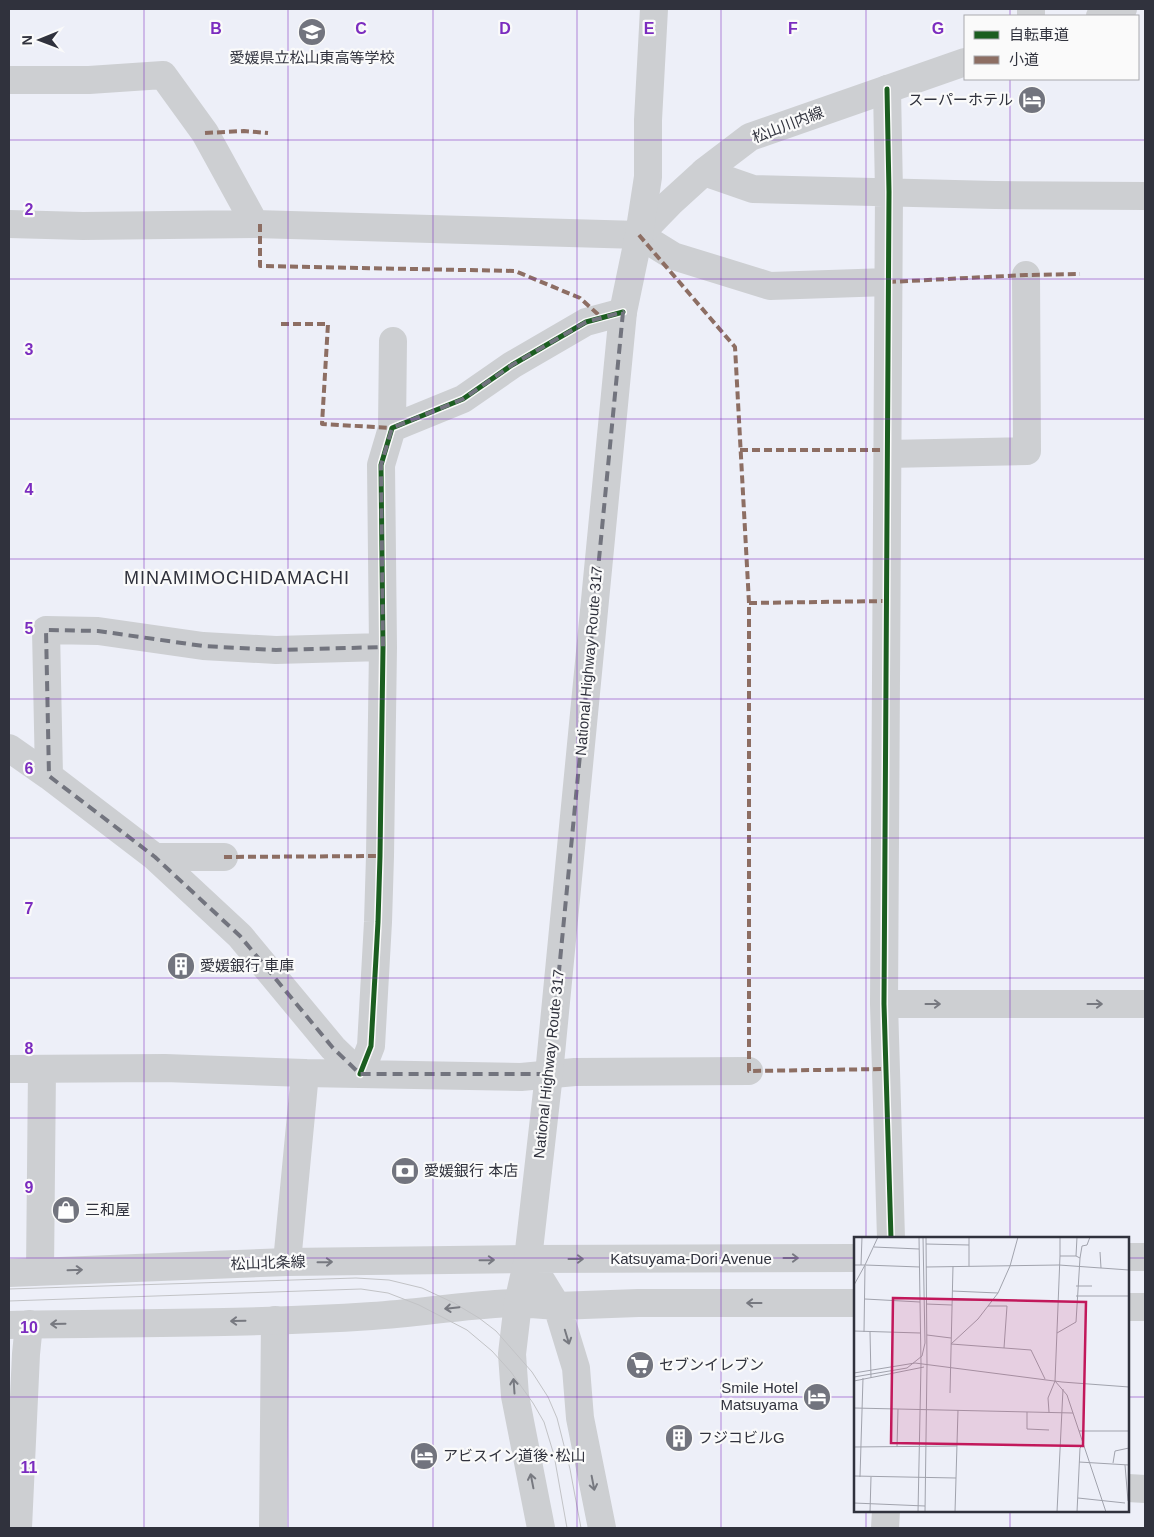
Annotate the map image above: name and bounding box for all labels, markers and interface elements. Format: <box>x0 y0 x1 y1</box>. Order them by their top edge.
north arrow <box>15 15 65 65</box>
legend <box>964 15 1139 80</box>
school or university icon: 愛媛県立松山東高等学校 <box>297 17 327 47</box>
text: B <box>210 20 222 37</box>
text: C <box>355 20 367 37</box>
text: D <box>499 20 511 37</box>
text: E <box>644 20 655 37</box>
text: F <box>788 20 798 37</box>
text: G <box>932 20 944 37</box>
text: 自転車道 <box>1009 26 1069 43</box>
text: N <box>19 35 35 45</box>
place label: 愛媛県立松山東高等学校 <box>229 49 395 66</box>
text: 小道 <box>1009 51 1039 68</box>
hotel icon: スーパーホテル <box>1017 85 1047 115</box>
place label: スーパーホテル <box>908 91 1013 108</box>
street label: 松山川内線 <box>750 103 826 146</box>
text: 2 <box>25 201 34 218</box>
text: 3 <box>25 341 34 358</box>
text: 4 <box>25 481 34 498</box>
street label: National Highway Route 317 <box>572 566 605 756</box>
district label: MINAMIMOCHIDAMACHI <box>124 568 350 588</box>
text: 5 <box>25 620 34 637</box>
text: 6 <box>25 760 34 777</box>
text: 7 <box>25 900 34 917</box>
building icon: 愛媛銀行 車庫 <box>166 951 196 981</box>
place label: 愛媛銀行 車庫 <box>200 957 294 974</box>
street label: National Highway Route 317 <box>530 969 567 1159</box>
one-way arrow <box>924 999 941 1009</box>
one-way arrow <box>1087 999 1103 1009</box>
text: 8 <box>25 1040 34 1057</box>
bank icon: 愛媛銀行 本店 <box>390 1156 420 1186</box>
place label: 愛媛銀行 本店 <box>424 1162 518 1179</box>
text: 9 <box>25 1179 34 1196</box>
shop icon: 三和屋 <box>51 1195 81 1225</box>
place label: 三和屋 <box>85 1201 130 1218</box>
inset map <box>854 1237 1129 1512</box>
street label: Katsuyama-Dori Avenue <box>610 1250 772 1267</box>
street label: 松山北条線 <box>230 1253 306 1272</box>
one-way arrow <box>783 1253 799 1263</box>
one-way arrow <box>568 1254 584 1264</box>
one-way arrow <box>479 1255 495 1265</box>
one-way arrow <box>316 1257 333 1267</box>
one-way arrow <box>66 1265 83 1275</box>
one-way arrow <box>746 1298 762 1308</box>
one-way arrow <box>445 1303 461 1312</box>
one-way arrow <box>230 1316 246 1326</box>
text: 10 <box>20 1319 38 1336</box>
one-way arrow <box>50 1319 66 1329</box>
one-way arrow <box>562 1329 572 1345</box>
supermarket icon: セブンイレブン <box>625 1350 655 1380</box>
place label: セブンイレブン <box>659 1356 764 1373</box>
one-way arrow <box>510 1378 519 1394</box>
place label: Smile Hotel Matsuyama <box>720 1379 799 1413</box>
hotel icon: Smile Hotel Matsuyama <box>802 1382 832 1412</box>
building icon: フジコビルG <box>664 1423 694 1453</box>
place label: フジコビルG <box>698 1429 785 1446</box>
hotel icon: アビスイン道後･松山 <box>409 1441 439 1471</box>
place label: アビスイン道後･松山 <box>443 1447 586 1464</box>
text: 11 <box>21 1459 38 1476</box>
one-way arrow <box>526 1474 536 1490</box>
one-way arrow <box>589 1475 598 1491</box>

